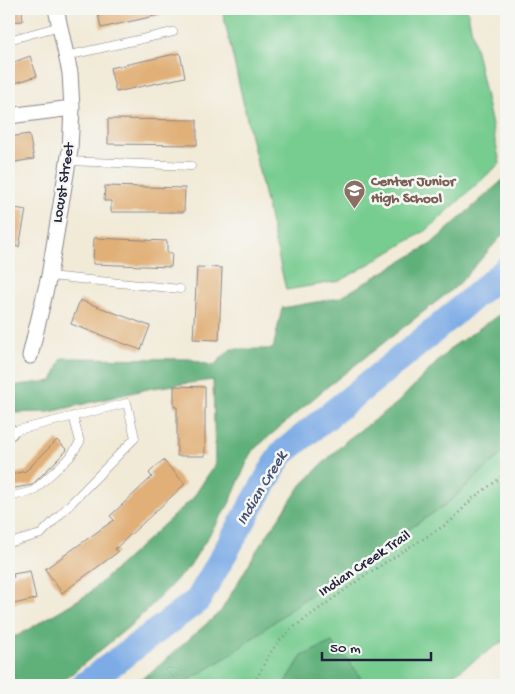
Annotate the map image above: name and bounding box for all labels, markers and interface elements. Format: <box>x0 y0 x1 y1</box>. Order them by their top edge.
street label: Locust Street <box>49 140 79 224</box>
place label: Center Junior High School <box>370 173 457 208</box>
school or university icon: Center Junior High School <box>343 179 367 210</box>
water label: Indian Creek <box>234 447 293 529</box>
street label: Indian Creek Trail <box>316 527 414 601</box>
scale bar <box>322 629 431 661</box>
text: 50 m <box>330 640 361 658</box>

